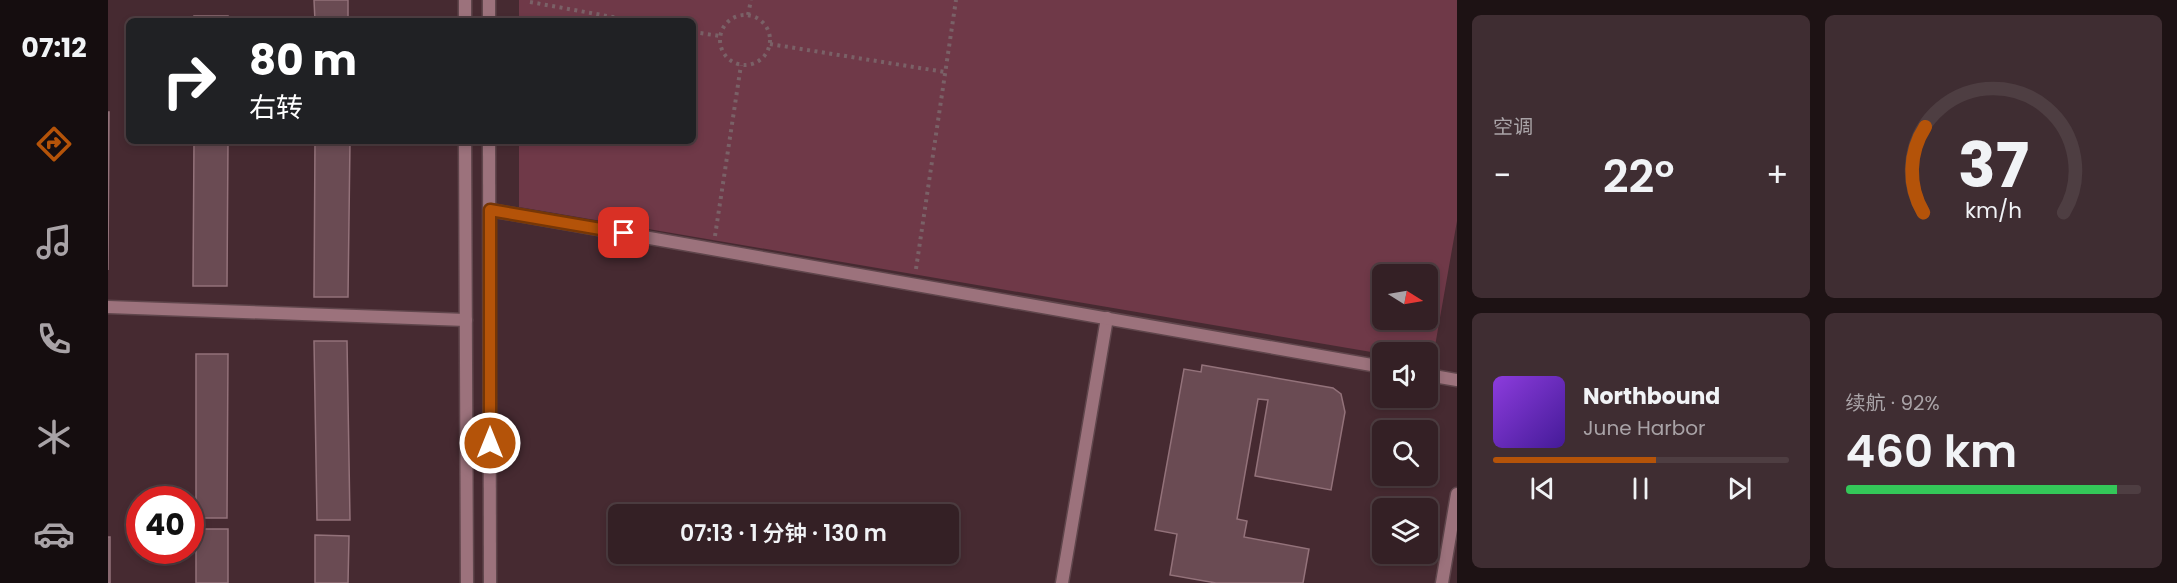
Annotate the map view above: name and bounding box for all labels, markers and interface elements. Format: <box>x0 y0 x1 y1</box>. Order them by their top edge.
text: 07:12 <box>21 29 87 66</box>
text: 80 m <box>249 31 357 90</box>
icon: right <box>150 42 228 120</box>
text: 右转 <box>249 89 303 126</box>
text: 空调 <box>1493 113 1533 141</box>
text: 37 <box>1958 121 2029 209</box>
icon: directions <box>33 123 75 165</box>
text: 22° <box>1603 145 1674 208</box>
text: − <box>1493 152 1511 199</box>
text: + <box>1766 152 1789 199</box>
text: km/h <box>1965 196 2022 227</box>
pin <box>598 207 649 258</box>
icon: arrive <box>607 216 640 249</box>
icon: music <box>33 221 75 263</box>
north arrow <box>1372 264 1438 330</box>
map controls <box>1372 264 1438 564</box>
icon: phone <box>33 318 75 360</box>
button: sound <box>1372 342 1438 408</box>
text: Northbound <box>1583 381 1720 412</box>
text: 续航 · 92% <box>1846 389 1940 417</box>
position arrow <box>458 411 522 475</box>
text: June Harbor <box>1583 414 1706 442</box>
icon: climate <box>33 416 75 458</box>
button: search <box>1372 420 1438 486</box>
text: 460 km <box>1846 420 2017 483</box>
icon: previous <box>1526 472 1559 505</box>
icon: pause <box>1624 472 1657 505</box>
icon: next <box>1723 472 1756 505</box>
speed limit sign: 40 <box>126 486 204 564</box>
button: layers <box>1372 498 1438 564</box>
icon: car <box>33 513 75 555</box>
text: 07:13 · 1 分钟 · 130 m <box>680 518 887 549</box>

